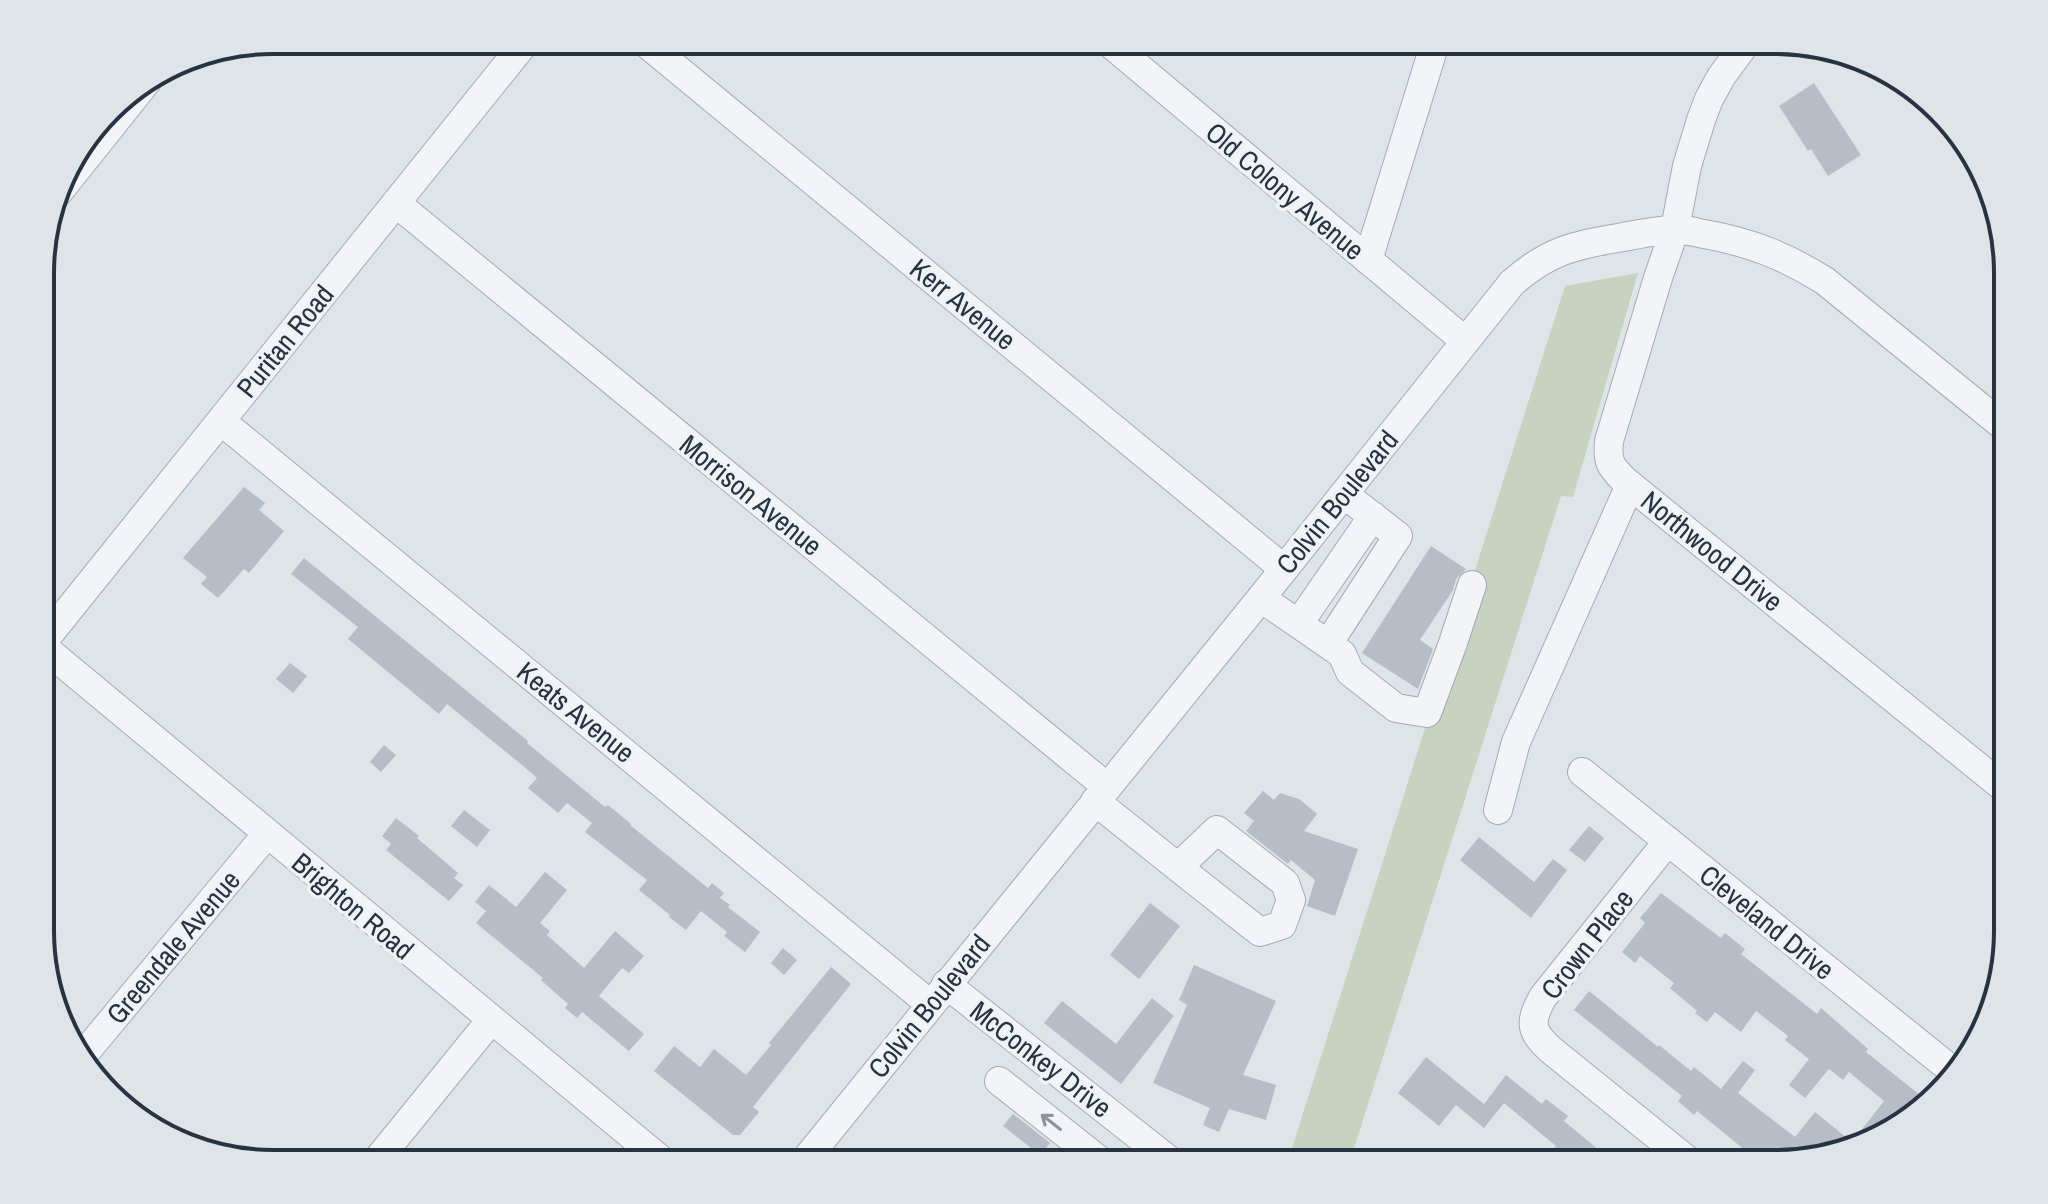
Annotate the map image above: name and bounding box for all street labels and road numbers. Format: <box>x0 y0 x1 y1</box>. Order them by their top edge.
street label: Old Colony Avenue <box>1198 113 1372 269</box>
street label: Kerr Avenue <box>902 250 1024 358</box>
street label: Puritan Road <box>228 276 342 406</box>
street label: Colvin Boulevard <box>1267 422 1407 582</box>
street label: Morrison Avenue <box>672 426 830 564</box>
street label: Northwood Drive <box>1633 482 1791 620</box>
street label: Keats Avenue <box>509 653 643 771</box>
street label: Brighton Road <box>284 844 422 968</box>
street label: Cleveland Drive <box>1692 856 1842 988</box>
street label: Greendale Avenue <box>97 862 249 1032</box>
street label: Crown Place <box>1532 881 1642 1007</box>
street label: Colvin Boulevard <box>859 926 999 1086</box>
street label: McConkey Drive <box>962 992 1120 1126</box>

